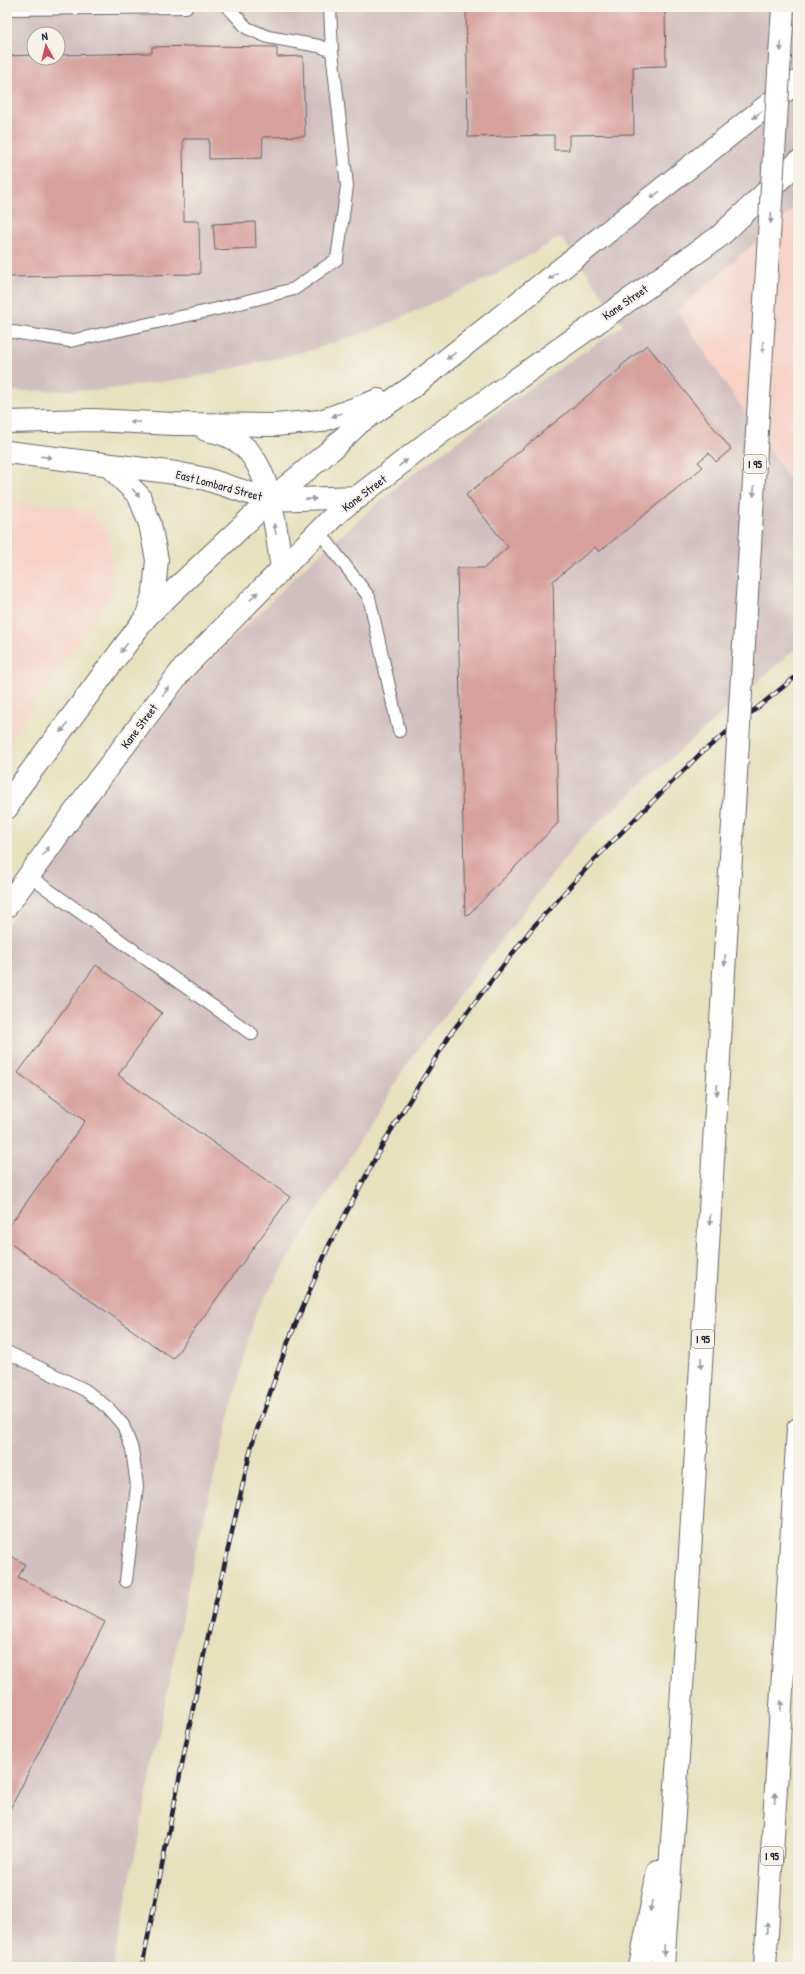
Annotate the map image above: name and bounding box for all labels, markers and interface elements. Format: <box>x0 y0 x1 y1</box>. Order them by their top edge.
north arrow <box>26 26 66 66</box>
text: N <box>41 29 49 43</box>
one-way arrow <box>778 40 784 53</box>
one-way arrow <box>752 111 763 119</box>
one-way arrow <box>650 191 661 200</box>
one-way arrow <box>767 212 774 224</box>
one-way arrow <box>548 272 559 280</box>
street label: Kane Street <box>599 280 652 324</box>
one-way arrow <box>759 341 766 353</box>
one-way arrow <box>446 352 457 361</box>
one-way arrow <box>330 413 342 419</box>
one-way arrow <box>128 419 141 425</box>
one-way arrow <box>40 454 52 460</box>
road number: I 95 <box>744 455 766 473</box>
one-way arrow <box>397 459 408 467</box>
street label: East Lombard Street <box>174 465 265 505</box>
street label: Kane Street <box>338 470 391 515</box>
one-way arrow <box>750 485 757 497</box>
one-way arrow <box>131 488 140 498</box>
one-way arrow <box>305 495 317 502</box>
one-way arrow <box>272 523 278 535</box>
one-way arrow <box>249 591 259 601</box>
one-way arrow <box>120 642 128 653</box>
one-way arrow <box>161 686 169 696</box>
street label: Kane Street <box>117 699 162 752</box>
one-way arrow <box>60 723 68 734</box>
one-way arrow <box>42 846 50 857</box>
one-way arrow <box>721 954 728 966</box>
one-way arrow <box>714 1084 721 1096</box>
one-way arrow <box>706 1214 713 1226</box>
road number: I 95 <box>692 1330 714 1348</box>
one-way arrow <box>698 1357 705 1369</box>
one-way arrow <box>777 1700 784 1712</box>
one-way arrow <box>772 1792 779 1804</box>
road number: I 95 <box>761 1847 783 1865</box>
one-way arrow <box>648 1900 654 1912</box>
one-way arrow <box>764 1922 771 1934</box>
one-way arrow <box>661 1944 668 1956</box>

